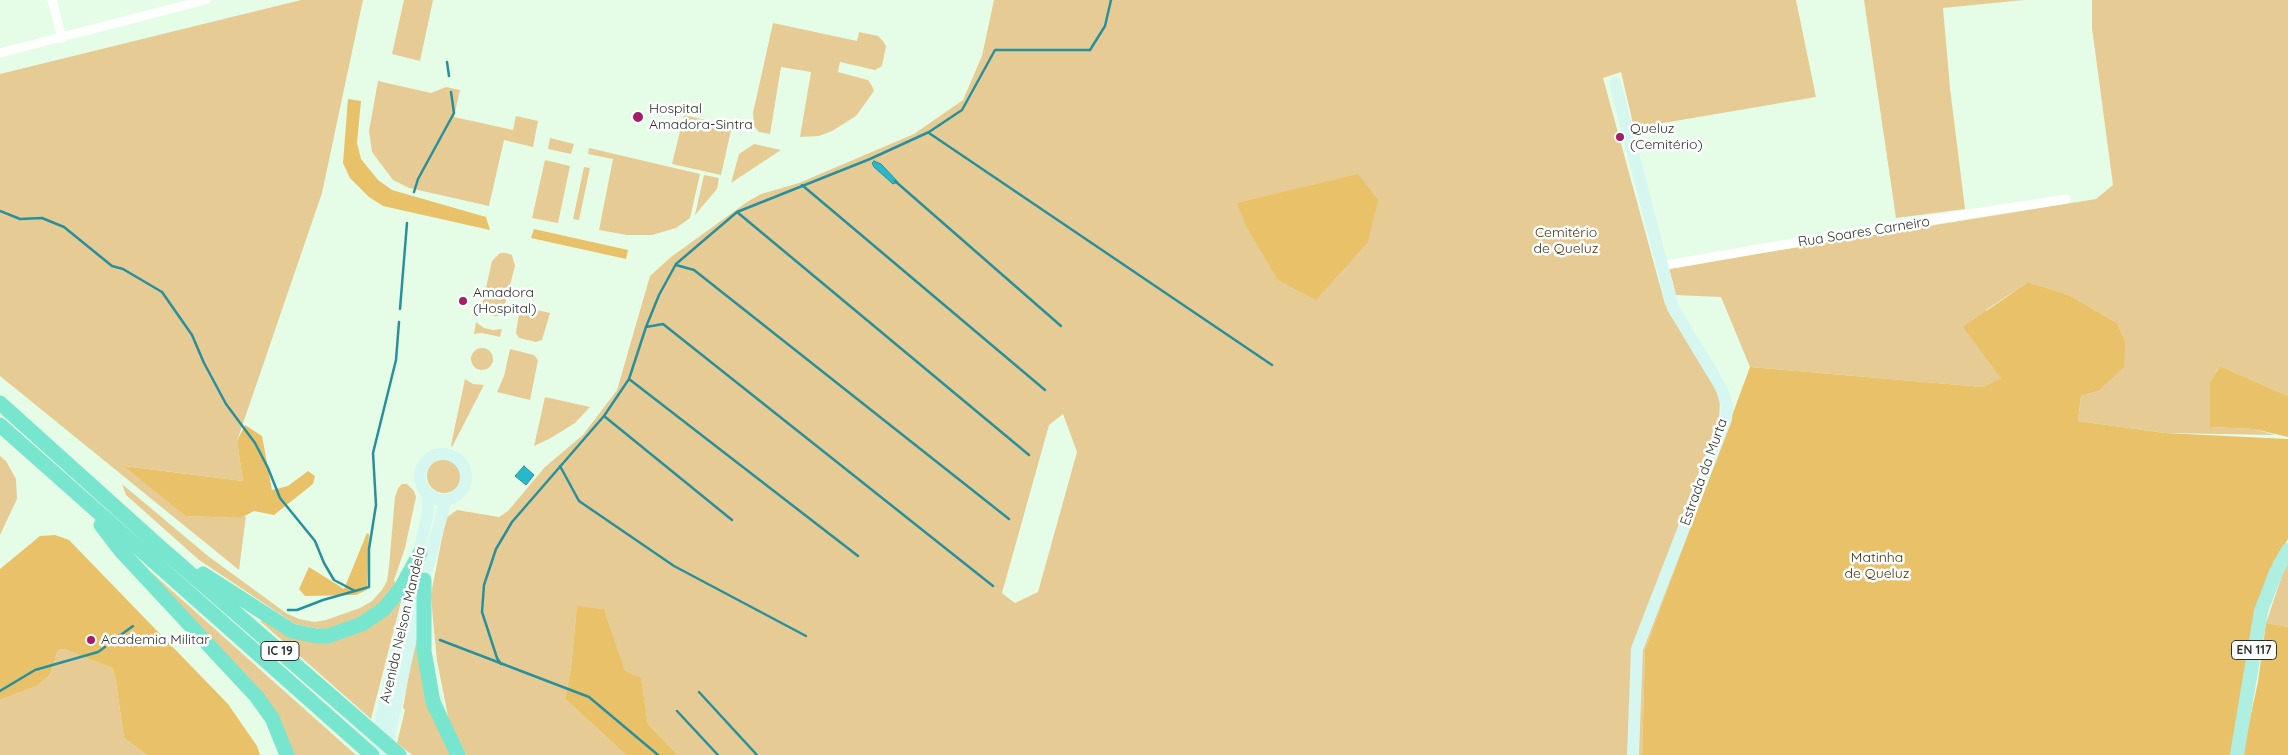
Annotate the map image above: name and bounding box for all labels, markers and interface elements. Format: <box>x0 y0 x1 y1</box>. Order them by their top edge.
place label: Hospital Amadora-Sintra <box>649 101 753 134</box>
marker: Hospital Amadora-Sintra <box>631 110 645 124</box>
place label: Queluz (Cemitério) <box>1630 121 1703 154</box>
marker: Queluz (Cemitério) <box>1614 131 1626 143</box>
street label: Rua Soares Carneiro <box>1797 213 1931 251</box>
park label: Cemitério de Queluz <box>1534 225 1598 258</box>
place label: Amadora (Hospital) <box>473 285 537 318</box>
marker: Amadora (Hospital) <box>457 295 469 307</box>
street label: Estrada da Murta <box>1677 416 1731 528</box>
street label: Avenida Nelson Mandela <box>377 545 429 705</box>
park label: Matinha de Queluz <box>1845 550 1909 582</box>
place label: Academia Militar <box>101 632 210 648</box>
marker: Academia Militar <box>85 634 97 646</box>
road number: EN 117 <box>2232 640 2276 660</box>
road number: IC 19 <box>261 641 299 660</box>

